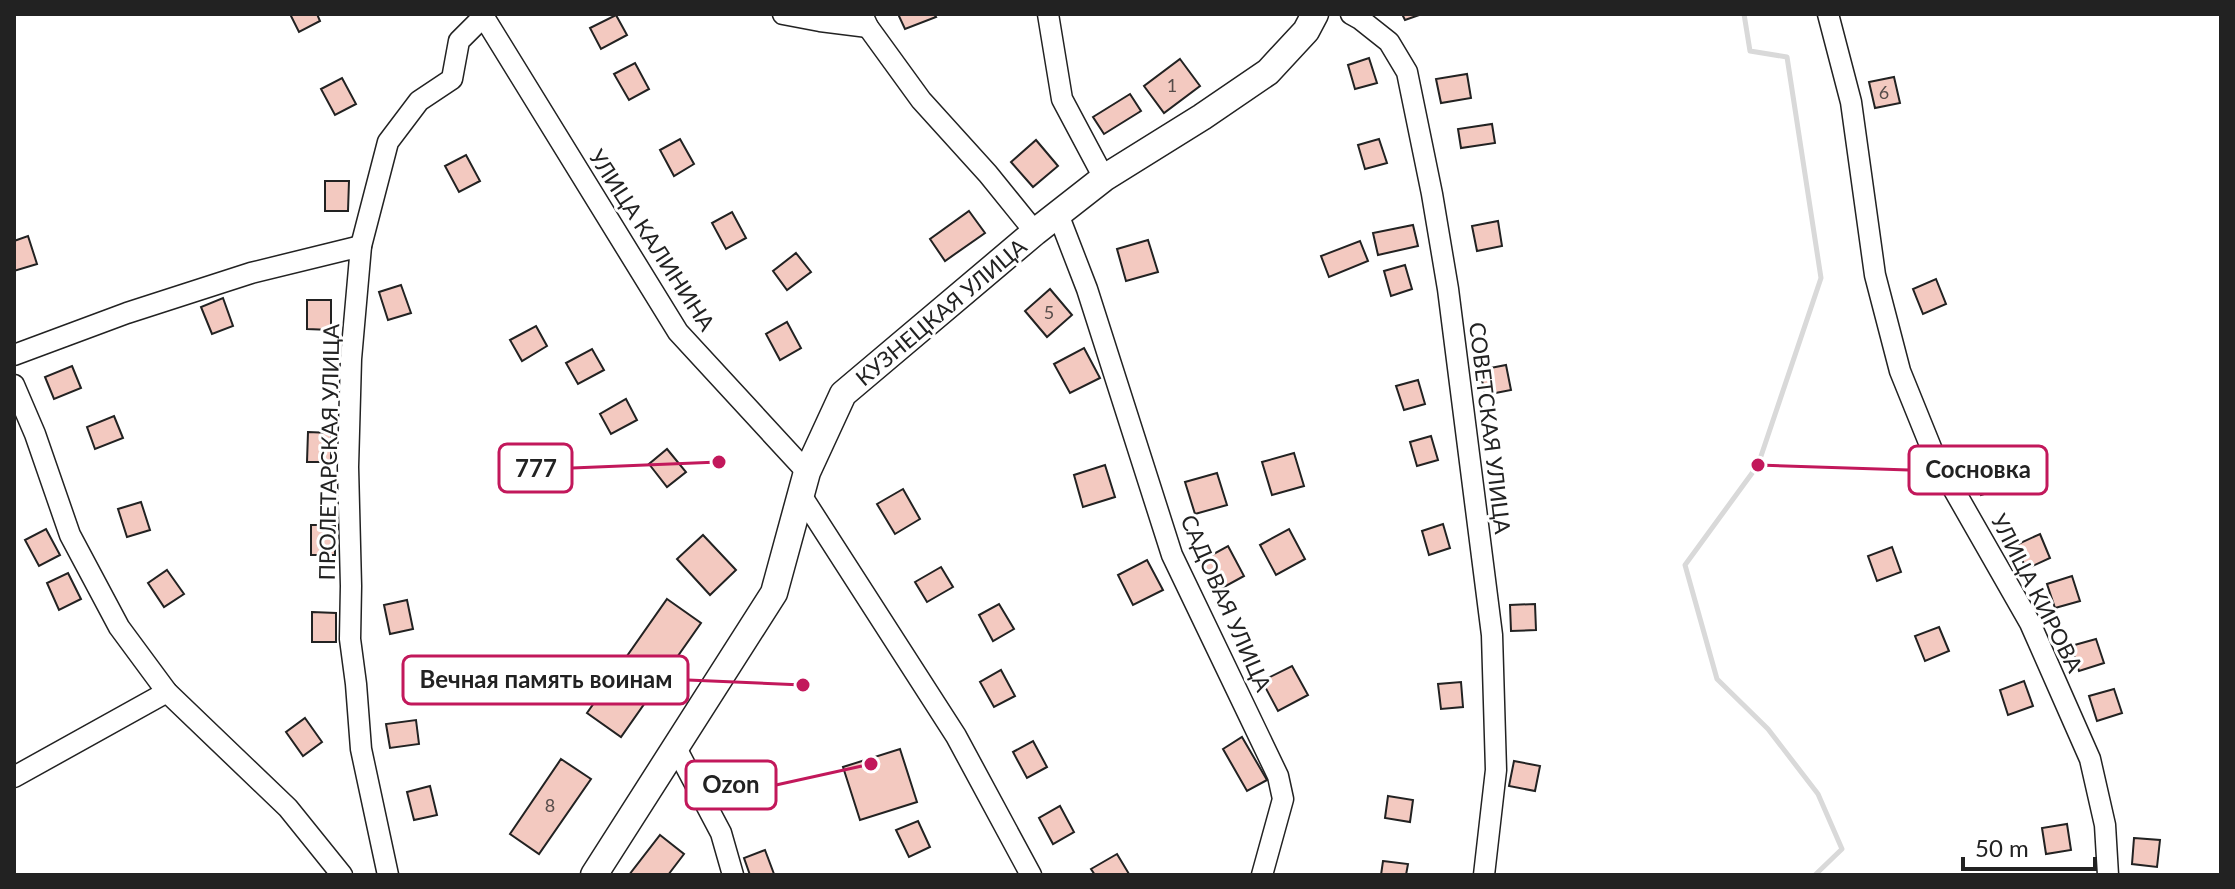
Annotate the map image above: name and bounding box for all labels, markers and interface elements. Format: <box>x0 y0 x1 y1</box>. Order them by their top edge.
house number: 1 <box>1167 74 1177 96</box>
house number: 6 <box>1879 81 1889 103</box>
street label: УЛИЦА КАЛИНИНА <box>584 144 721 336</box>
street label: КУЗНЕЦКАЯ УЛИЦА <box>850 232 1032 391</box>
house number: 5 <box>1044 301 1054 323</box>
street label: СОВЕТСКАЯ УЛИЦА <box>1464 321 1517 535</box>
street label: ПРОЛЕТАРСКАЯ УЛИЦА <box>313 323 344 581</box>
callout: 777 <box>499 444 572 492</box>
callout: Сосновка <box>1909 446 2047 494</box>
text: 777 <box>515 453 557 482</box>
text: Сосновка <box>1925 454 2031 483</box>
street label: УЛИЦА КИРОВА <box>1986 509 2089 677</box>
street label: САДОВАЯ УЛИЦА <box>1175 510 1278 696</box>
callout: Вечная память воинам <box>403 656 688 704</box>
text: Вечная память воинам <box>420 664 672 693</box>
callout: Ozon <box>686 761 776 809</box>
text: Ozon <box>702 769 760 798</box>
house number: 8 <box>545 794 555 816</box>
scale bar <box>1963 821 2095 871</box>
text: 50 m <box>1975 833 2029 862</box>

